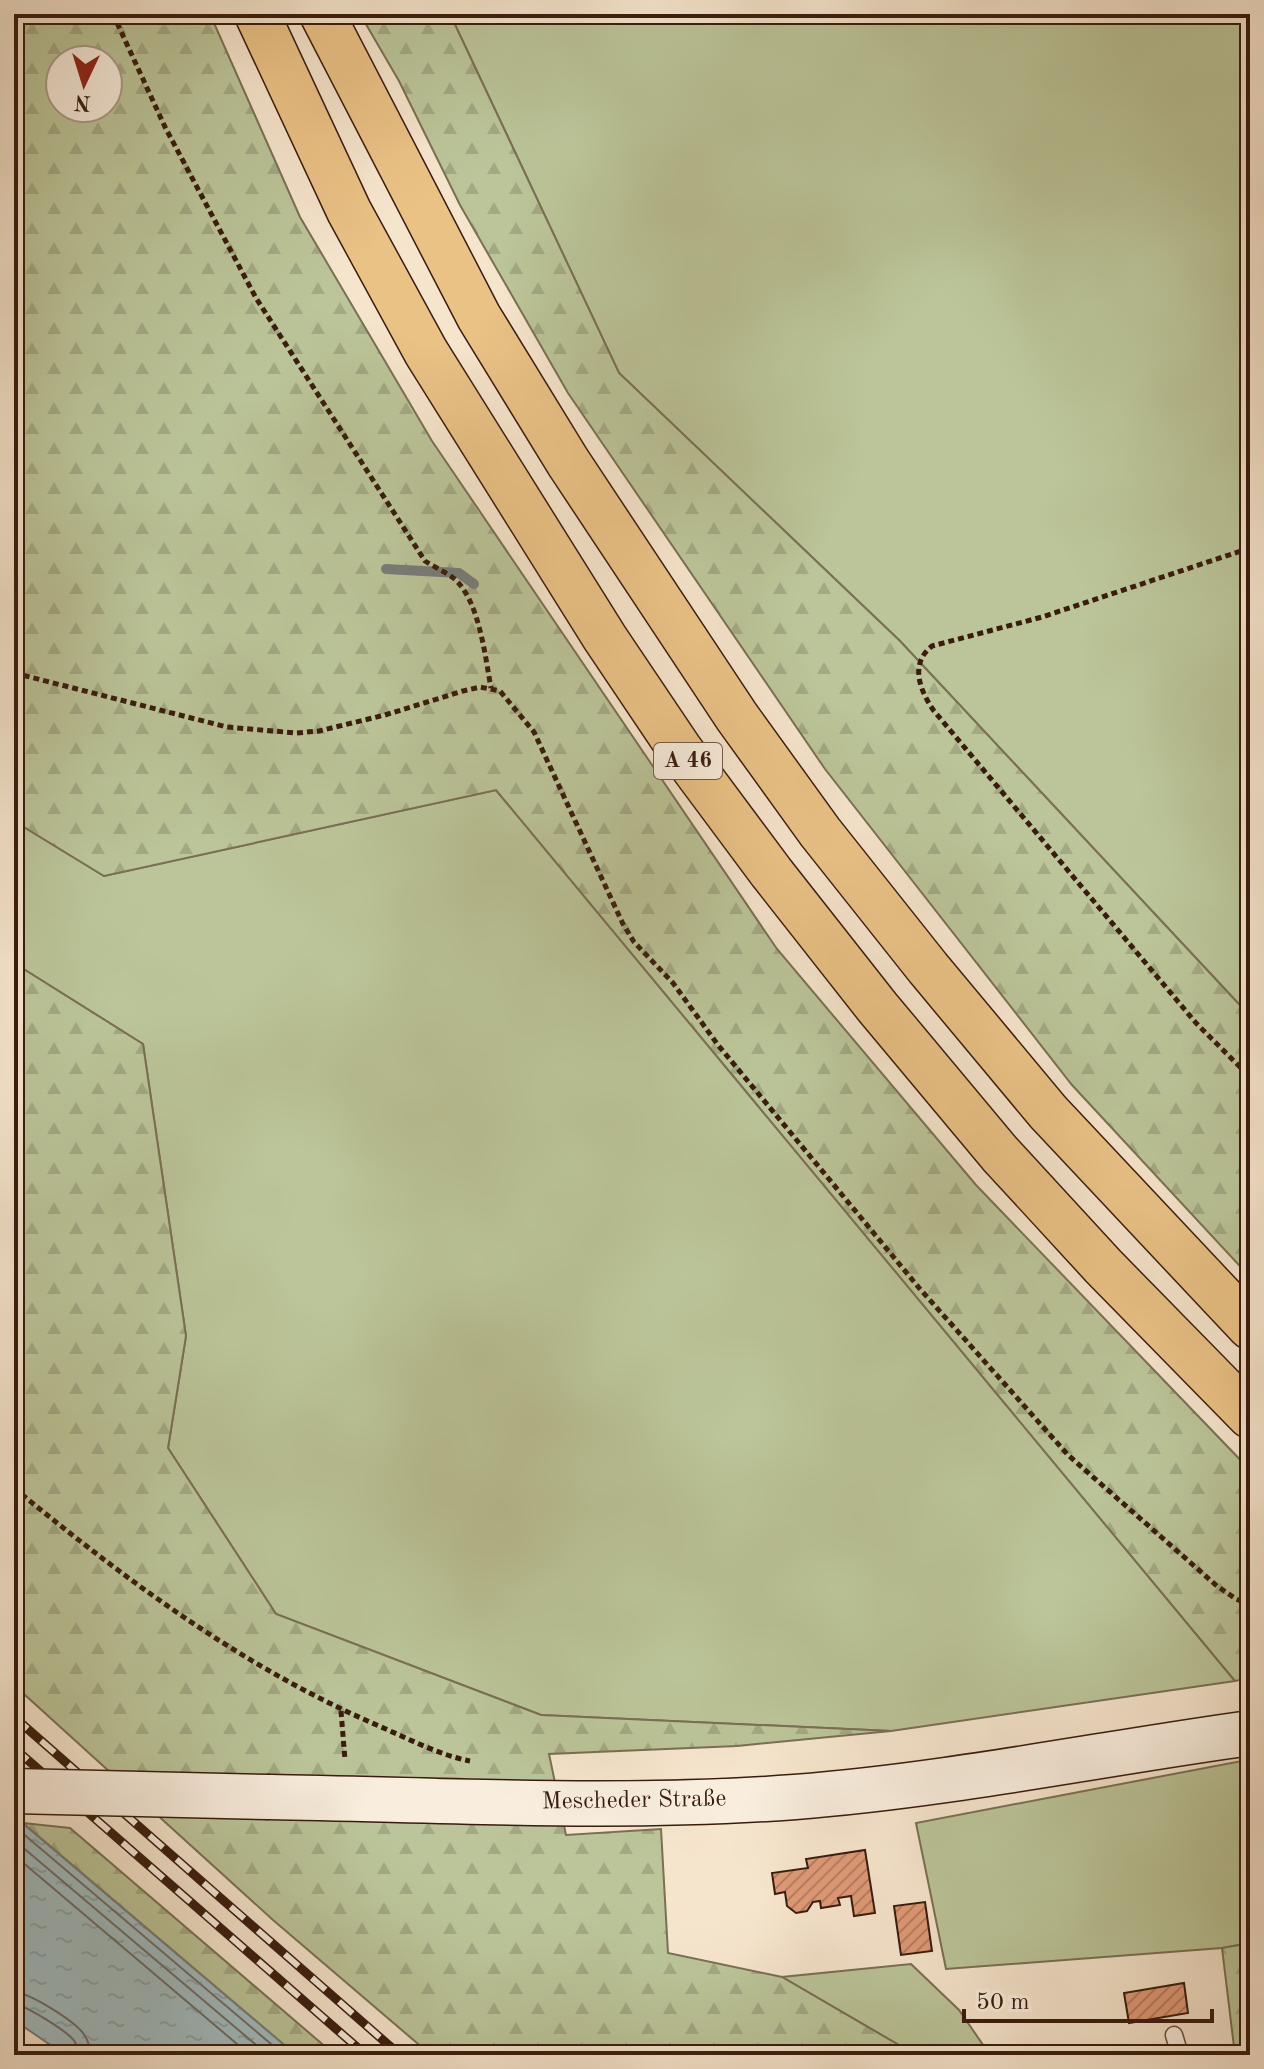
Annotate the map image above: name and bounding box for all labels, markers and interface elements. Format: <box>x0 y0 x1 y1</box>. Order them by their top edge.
north arrow <box>44 44 124 124</box>
text: N <box>73 90 92 114</box>
road number: A 46 <box>654 743 722 779</box>
street label: Mescheder Straße <box>541 1787 727 1815</box>
scale bar <box>964 1973 1212 2023</box>
text: 50 m <box>976 1991 1030 2015</box>

